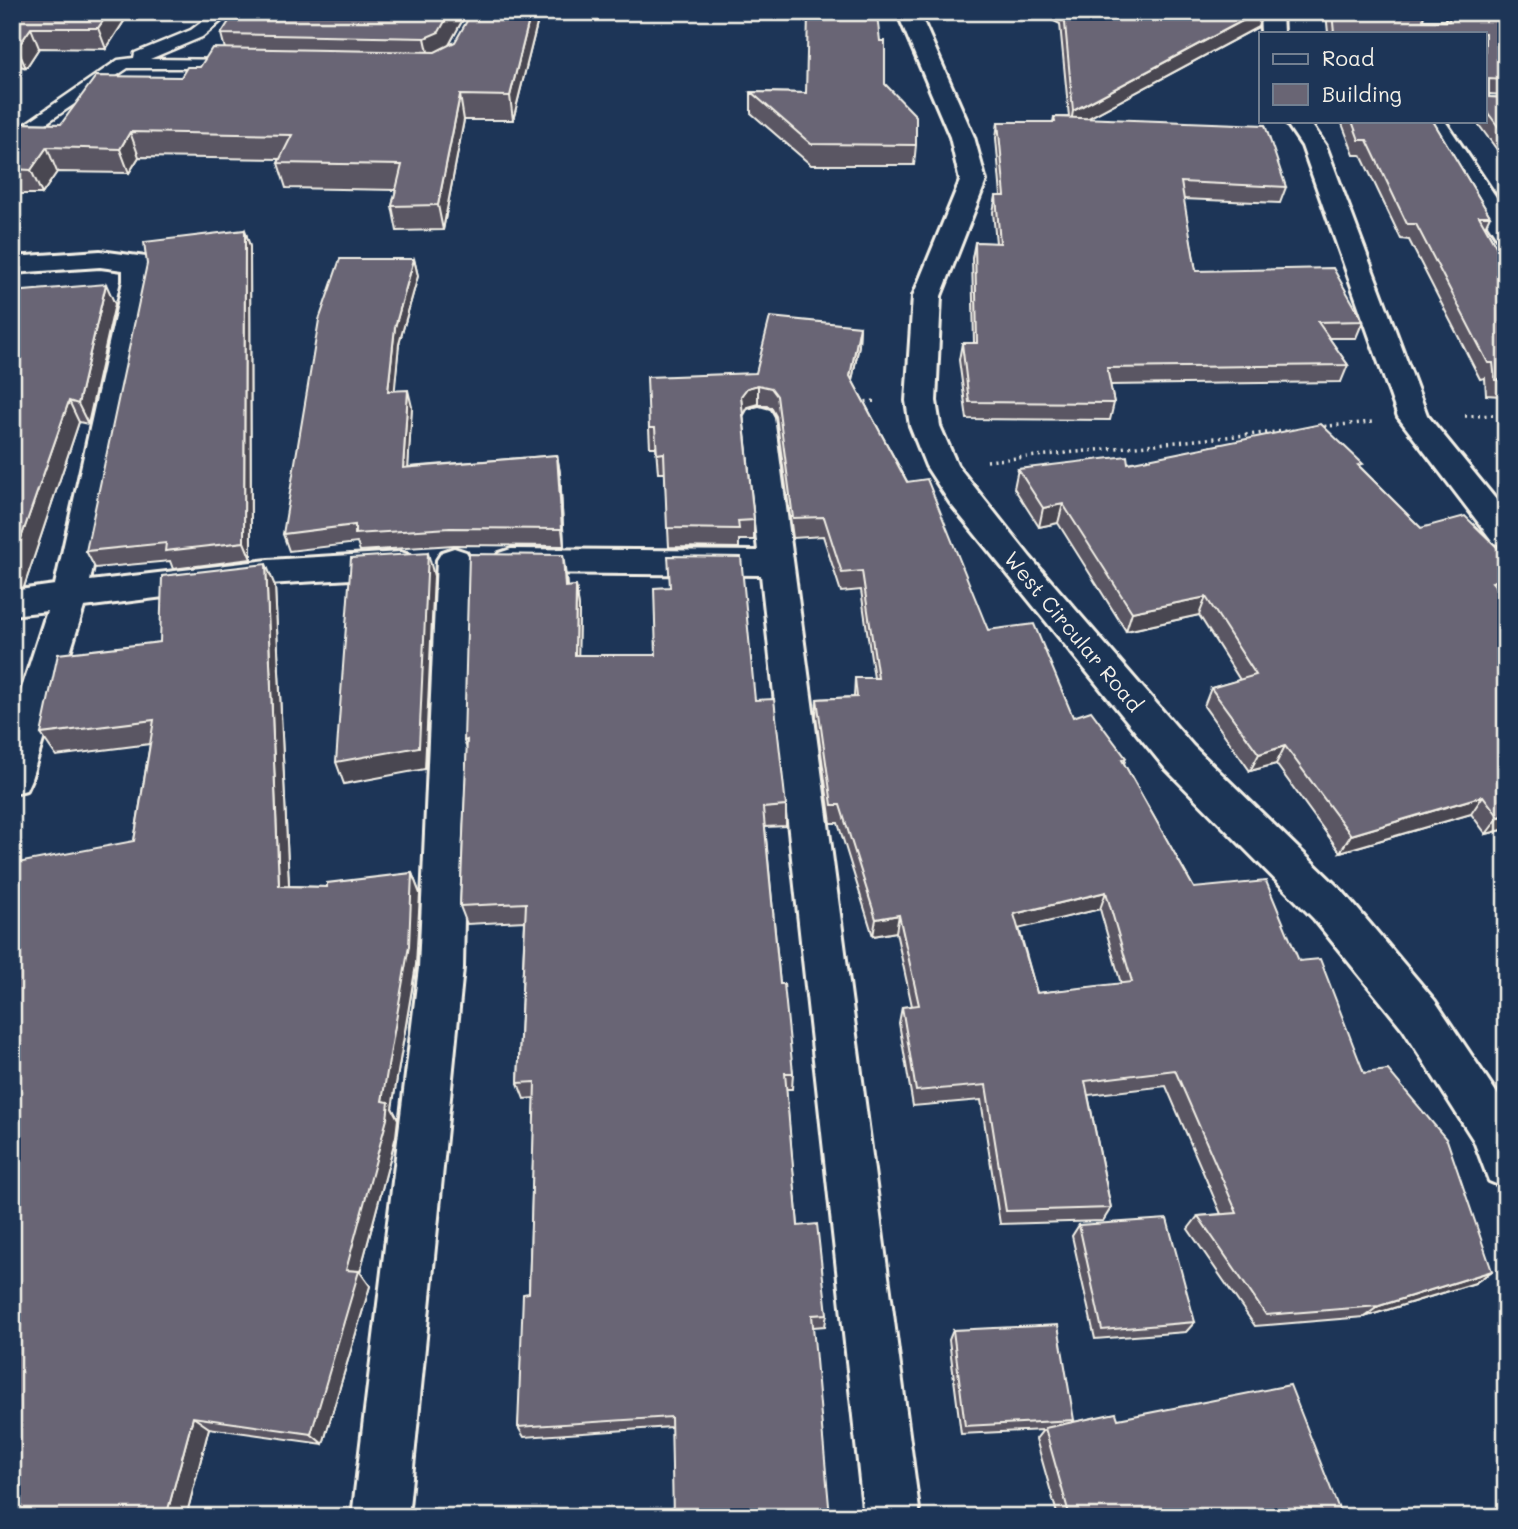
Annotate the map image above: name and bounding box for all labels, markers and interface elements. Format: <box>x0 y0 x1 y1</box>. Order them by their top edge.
legend <box>1259 32 1486 122</box>
text: Road <box>1322 44 1374 71</box>
text: Building <box>1322 80 1402 107</box>
street label: West Circular Road <box>999 545 1149 717</box>

